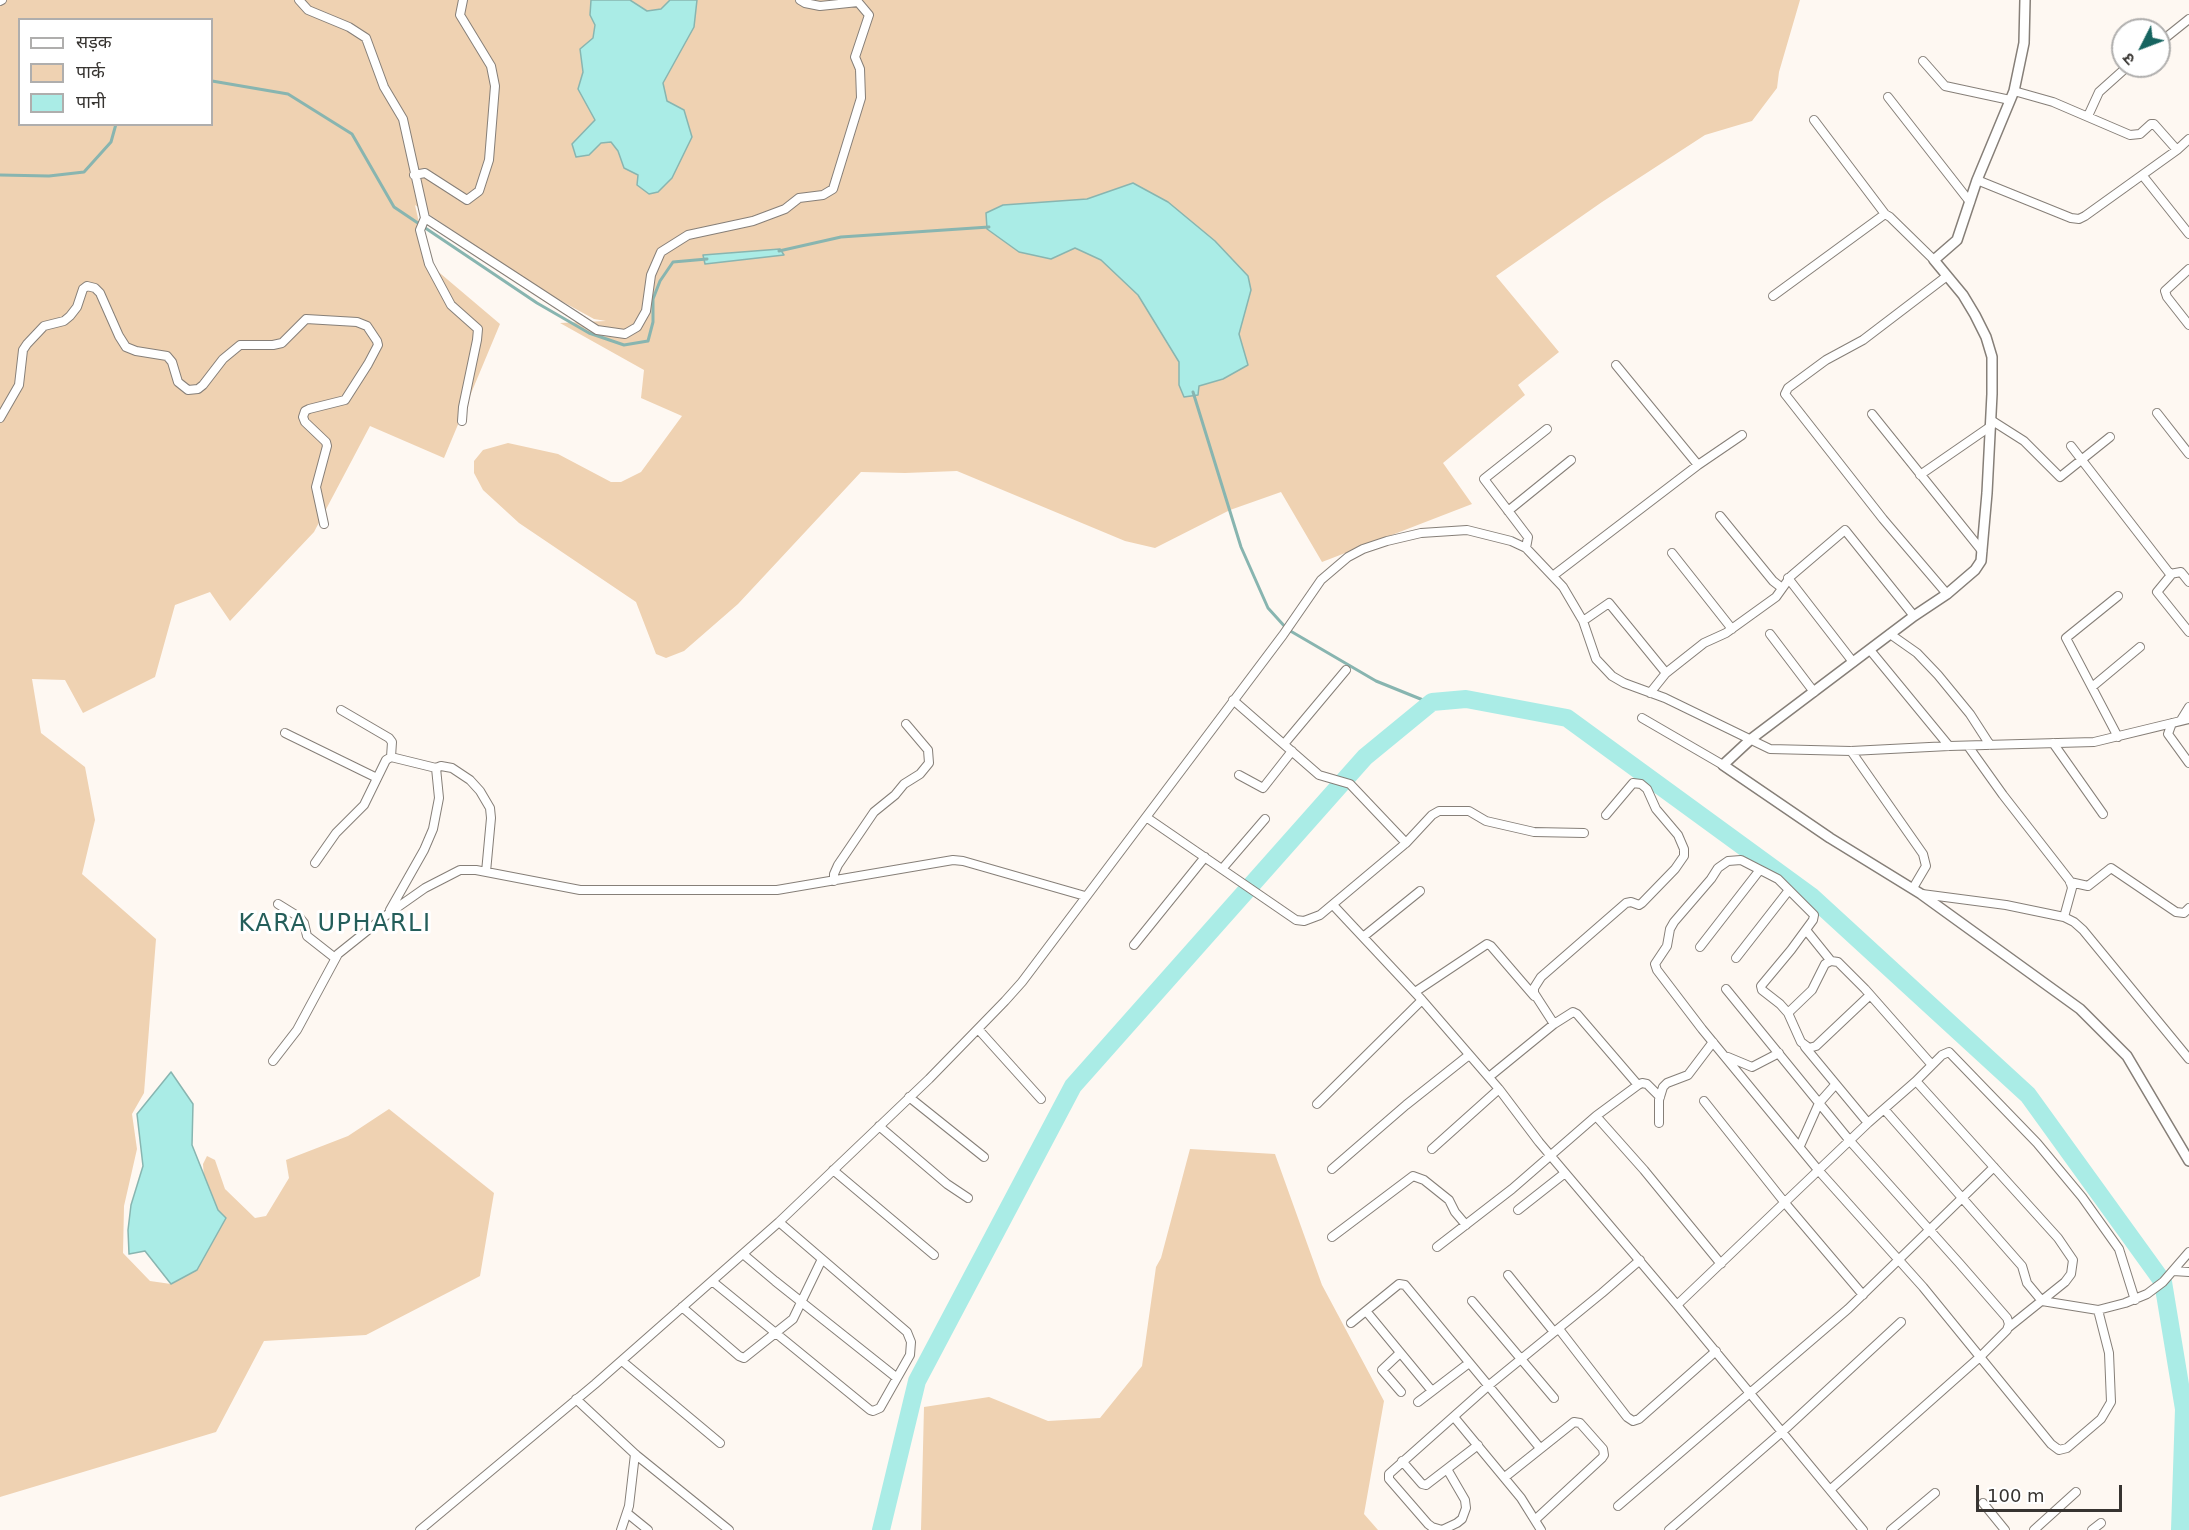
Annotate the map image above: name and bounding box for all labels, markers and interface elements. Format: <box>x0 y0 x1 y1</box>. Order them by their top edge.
legend <box>18 18 213 126</box>
north arrow <box>2111 18 2171 78</box>
text: सड़क <box>76 31 112 52</box>
text: उ <box>2119 49 2139 69</box>
text: पार्क <box>76 61 105 82</box>
text: पानी <box>76 91 106 112</box>
district label: KARA UPHARLI <box>238 911 432 939</box>
scale bar <box>1979 1473 2124 1511</box>
text: 100 m <box>1987 1485 2045 1506</box>

